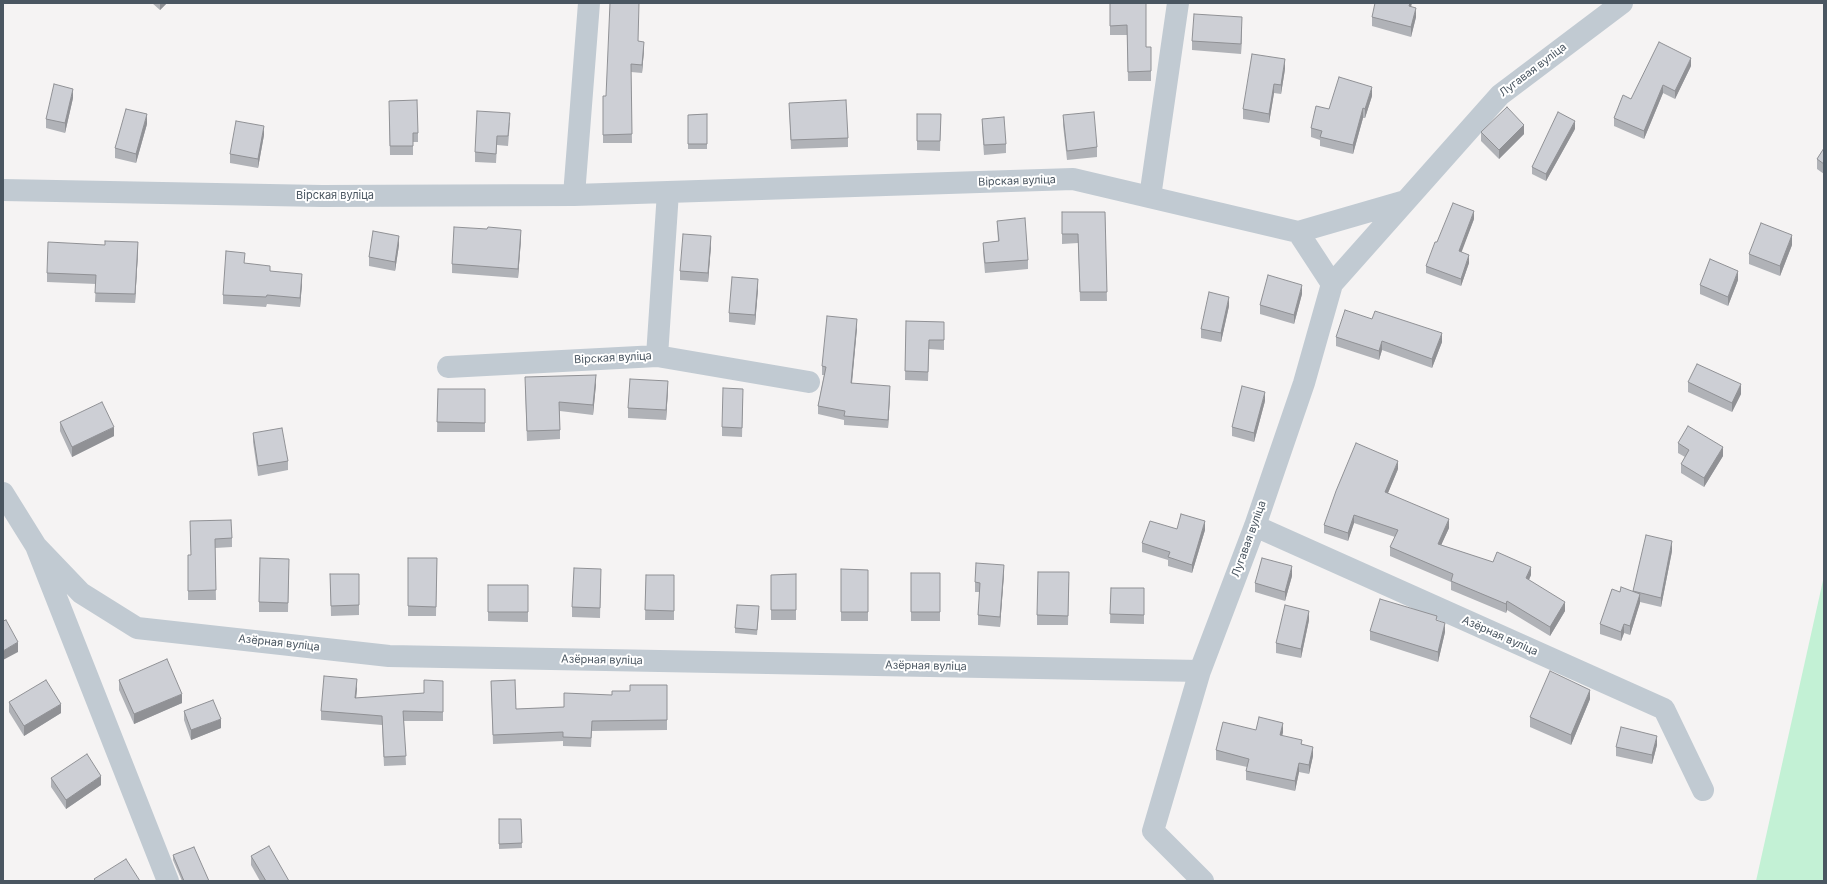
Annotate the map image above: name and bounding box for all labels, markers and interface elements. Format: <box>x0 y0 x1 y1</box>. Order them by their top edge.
street label: Лугавая вуліца <box>1497 40 1569 100</box>
street label: Вірская вуліца <box>978 173 1056 189</box>
street label: Вірская вуліца <box>296 189 374 203</box>
street label: Вірская вуліца <box>574 349 652 367</box>
street label: Лугавая вуліца <box>1229 499 1269 579</box>
street label: Азёрная вуліца <box>1460 613 1540 659</box>
street label: Азёрная вуліца <box>238 632 320 654</box>
street label: Азёрная вуліца <box>561 653 643 667</box>
street label: Азёрная вуліца <box>885 659 967 673</box>

